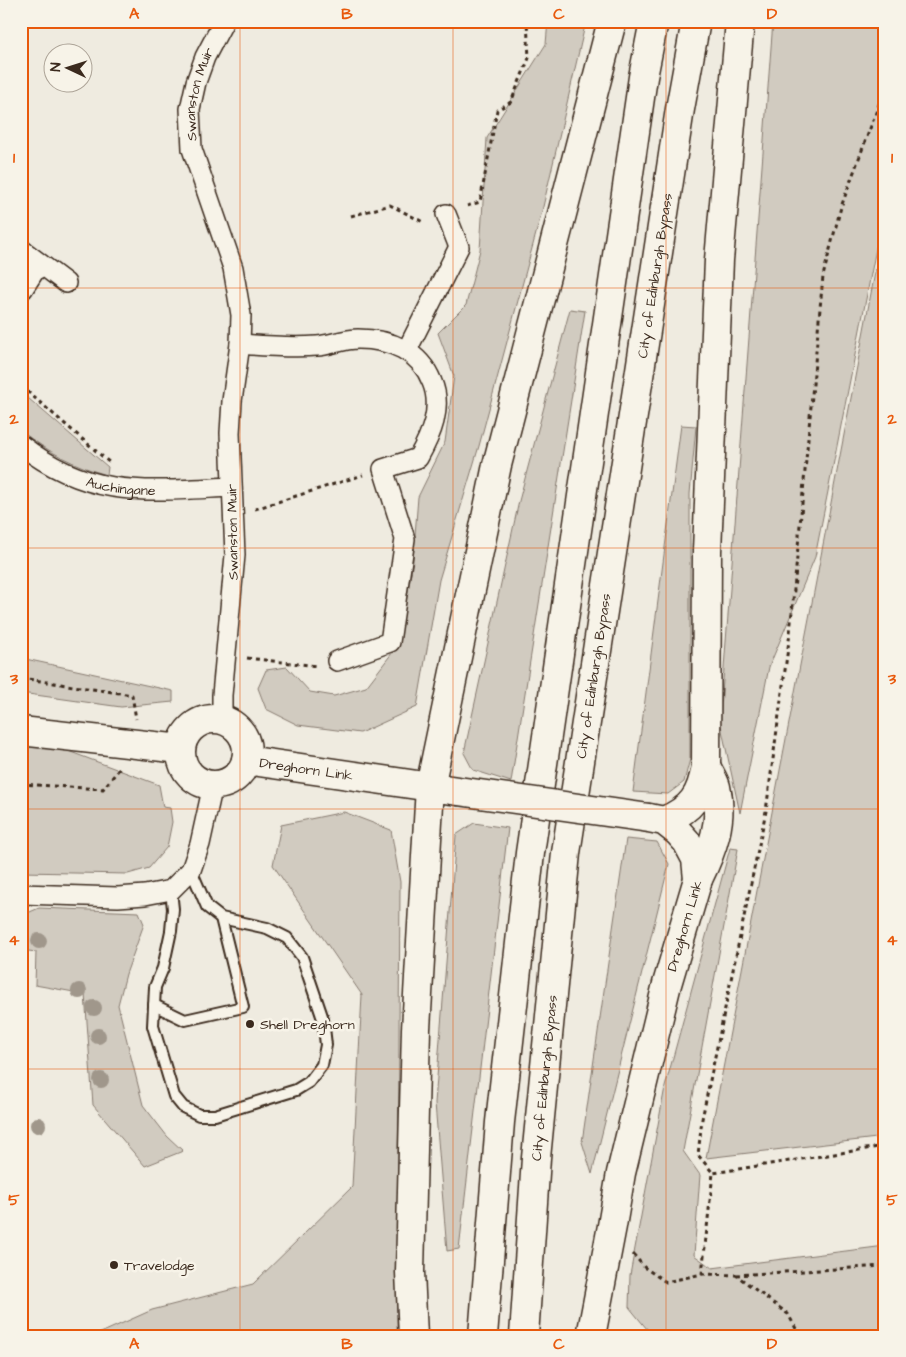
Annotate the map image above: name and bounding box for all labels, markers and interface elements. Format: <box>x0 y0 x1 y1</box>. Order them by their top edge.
text: A <box>129 3 140 25</box>
text: B <box>341 3 353 25</box>
text: C <box>553 3 565 25</box>
text: D <box>767 3 778 25</box>
north arrow <box>42 42 92 92</box>
street label: Swanston Muir <box>181 44 219 141</box>
text: N <box>46 62 66 72</box>
text: 1 <box>13 147 16 169</box>
text: 1 <box>891 147 894 169</box>
street label: City of Edinburgh Bypass <box>633 192 678 360</box>
text: 2 <box>8 408 19 430</box>
text: 2 <box>886 408 897 430</box>
street label: Auchingane <box>84 472 156 501</box>
street label: Swanston Muir <box>222 483 244 580</box>
street label: City of Edinburgh Bypass <box>572 592 617 760</box>
text: 3 <box>9 668 19 690</box>
text: 3 <box>887 668 897 690</box>
street label: Dreghorn Link <box>258 753 355 787</box>
street label: Dreghorn Link <box>662 878 708 974</box>
text: 4 <box>9 929 20 951</box>
text: 4 <box>887 929 898 951</box>
street label: City of Edinburgh Bypass <box>527 994 563 1162</box>
place label: Shell Dreghorn <box>260 1015 355 1035</box>
marker: Shell Dreghorn <box>244 1018 256 1030</box>
text: 5 <box>8 1189 20 1211</box>
text: 5 <box>886 1189 898 1211</box>
place label: Travelodge <box>124 1256 195 1276</box>
marker: Travelodge <box>108 1259 120 1271</box>
text: A <box>129 1333 140 1355</box>
text: B <box>341 1333 353 1355</box>
text: C <box>553 1333 565 1355</box>
text: D <box>767 1333 778 1355</box>

